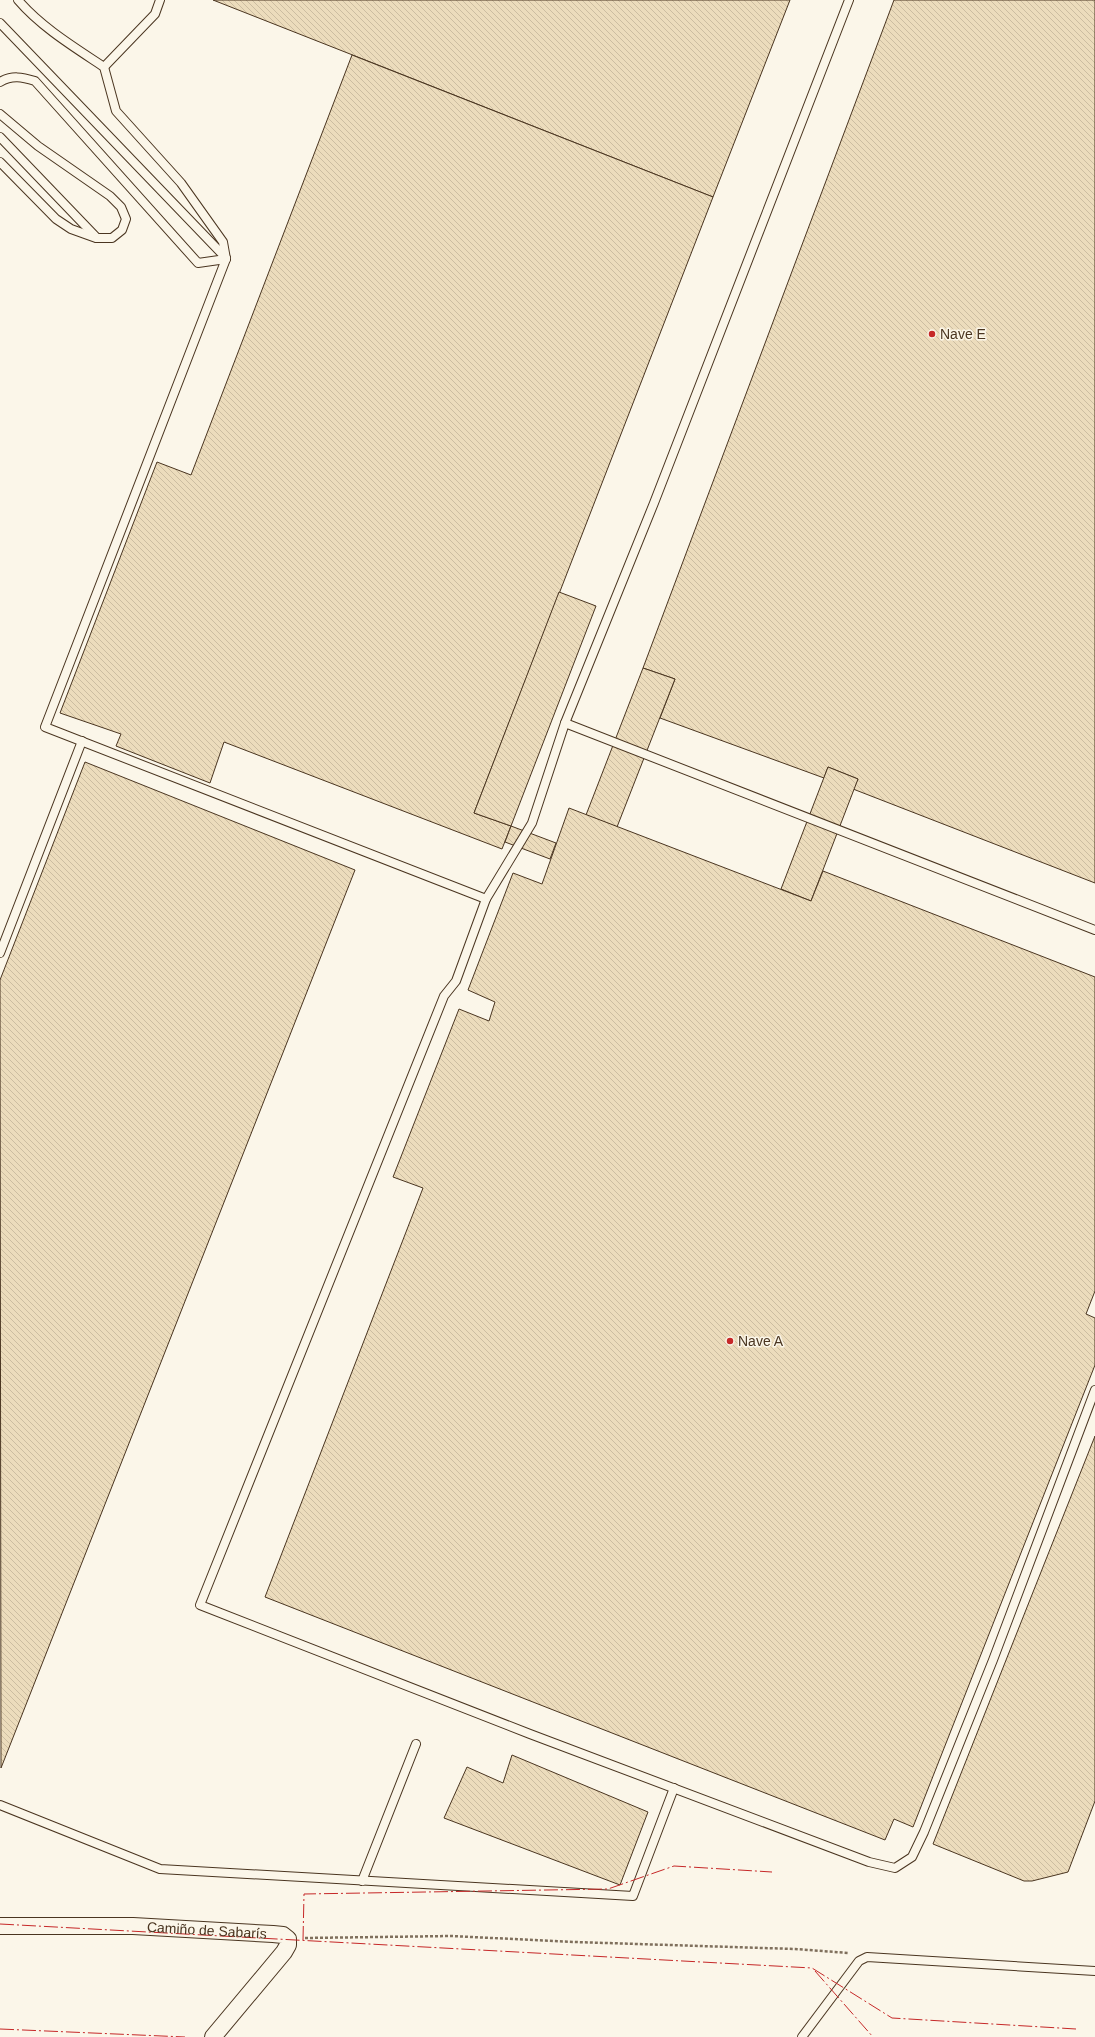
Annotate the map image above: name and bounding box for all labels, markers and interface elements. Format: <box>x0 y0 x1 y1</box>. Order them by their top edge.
place label: Nave E <box>940 326 986 342</box>
marker: Nave E <box>927 329 937 339</box>
place label: Nave A <box>738 1333 784 1349</box>
marker: Nave A <box>725 1336 735 1346</box>
street label: Camiño de Sabarís <box>147 1919 267 1942</box>

